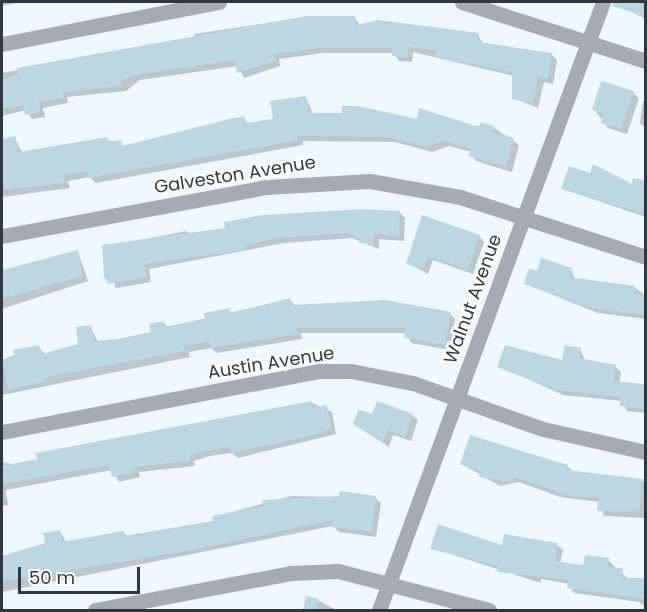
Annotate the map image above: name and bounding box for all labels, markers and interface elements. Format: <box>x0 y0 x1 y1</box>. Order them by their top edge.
street label: Galveston Avenue <box>153 152 317 198</box>
street label: Walnut Avenue <box>440 231 506 367</box>
street label: Austin Avenue <box>206 342 336 384</box>
scale bar <box>21 555 142 593</box>
text: 50 m <box>29 565 75 590</box>

